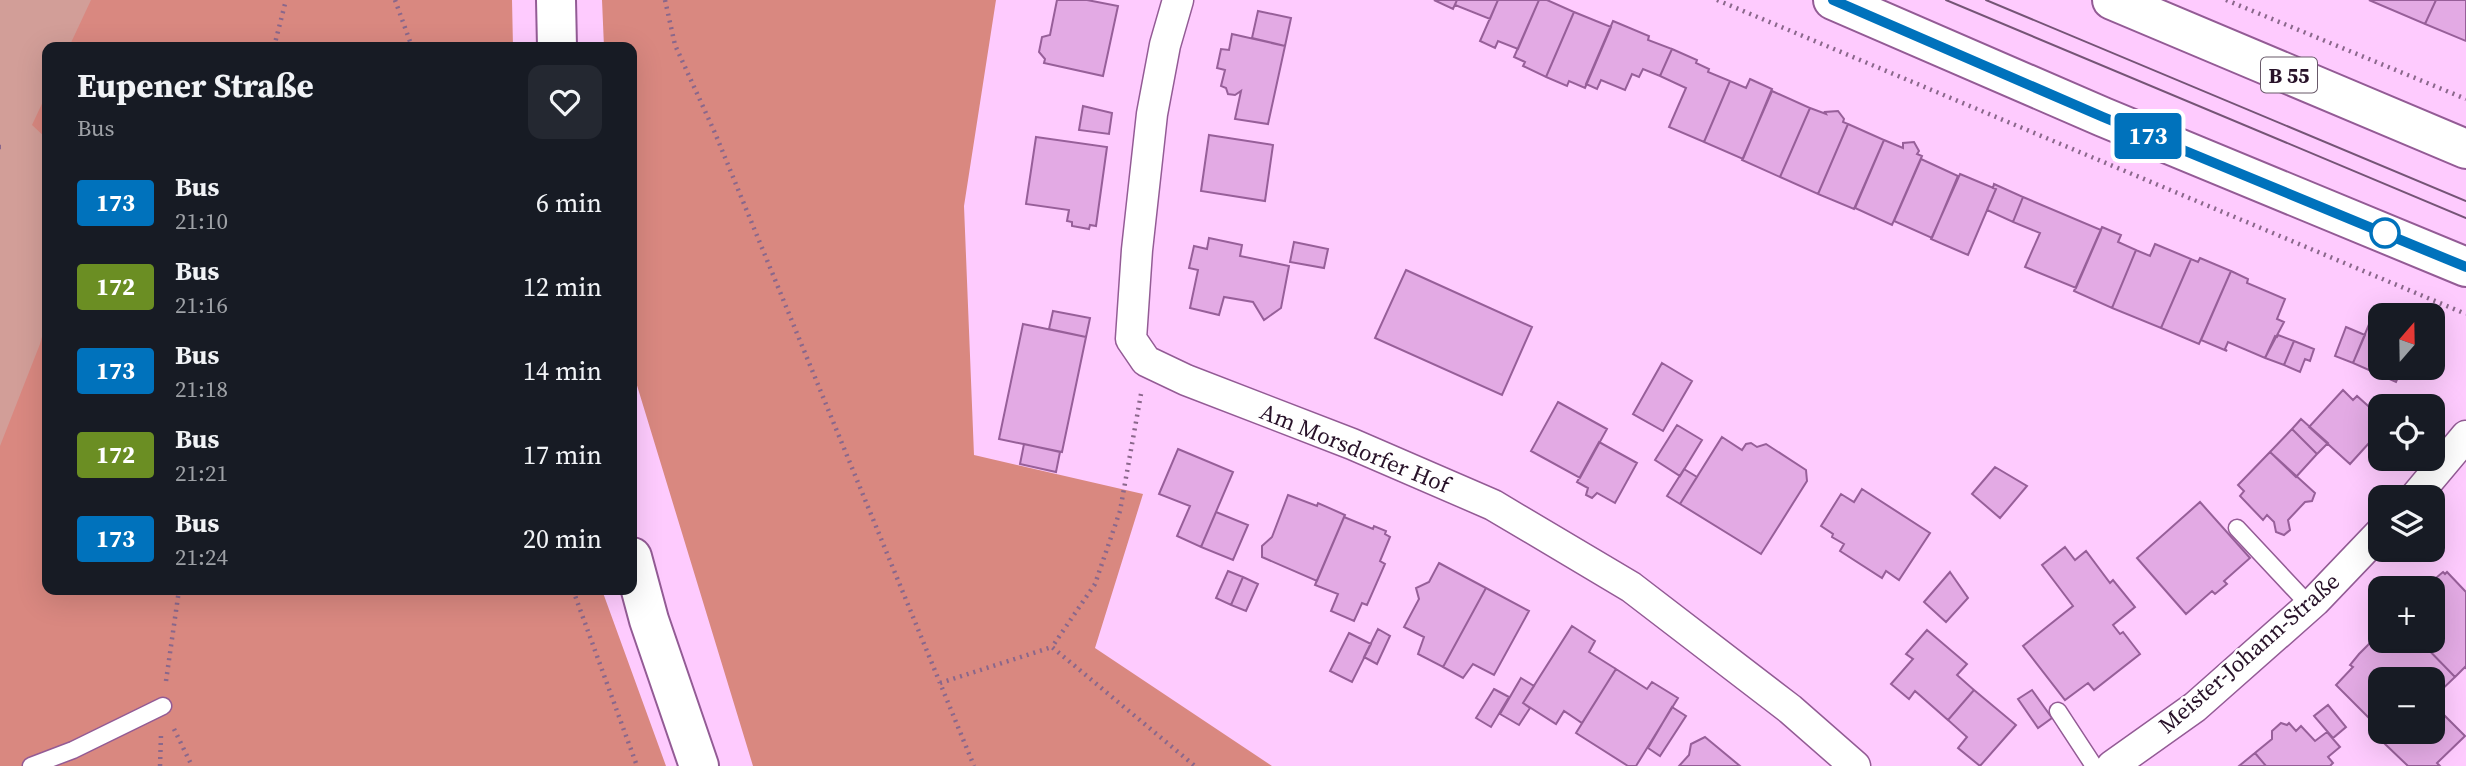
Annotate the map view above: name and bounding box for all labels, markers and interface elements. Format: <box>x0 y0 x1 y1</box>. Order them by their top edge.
road number: B 55 <box>2261 57 2317 92</box>
text: Eupener Straße <box>77 63 314 108</box>
button: heart <box>528 65 602 139</box>
text: Bus <box>77 112 114 144</box>
line badge: 173 <box>2108 113 2188 159</box>
text: 173 <box>2128 119 2168 152</box>
text: Bus <box>175 169 219 205</box>
text: 6 min <box>536 185 602 221</box>
text: 173 <box>96 186 135 219</box>
text: 21:10 <box>175 205 228 237</box>
unlabelled marker <box>2370 218 2400 248</box>
text: Bus <box>175 253 219 289</box>
text: 12 min <box>523 269 602 305</box>
text: 172 <box>96 270 135 303</box>
text: 21:16 <box>175 289 228 321</box>
north arrow <box>2368 303 2445 380</box>
map controls <box>2368 303 2445 744</box>
text: Bus <box>175 337 219 373</box>
text: 14 min <box>523 353 602 389</box>
text: 173 <box>96 354 135 387</box>
text: 21:18 <box>175 373 228 405</box>
button: locate <box>2368 394 2445 471</box>
street label: Am Morsdorfer Hof <box>1255 395 1456 501</box>
text: Bus <box>175 421 219 457</box>
text: 17 min <box>523 437 602 473</box>
text: 172 <box>96 438 135 471</box>
text: 21:21 <box>175 457 228 489</box>
button: layers <box>2368 485 2445 562</box>
text: Bus <box>175 505 219 541</box>
text: 20 min <box>523 521 602 557</box>
text: 173 <box>96 522 135 555</box>
text: 21:24 <box>175 541 228 573</box>
street label: Meister-Johann-Straße <box>2152 565 2346 741</box>
button: + <box>2368 576 2445 653</box>
button: − <box>2368 667 2445 744</box>

